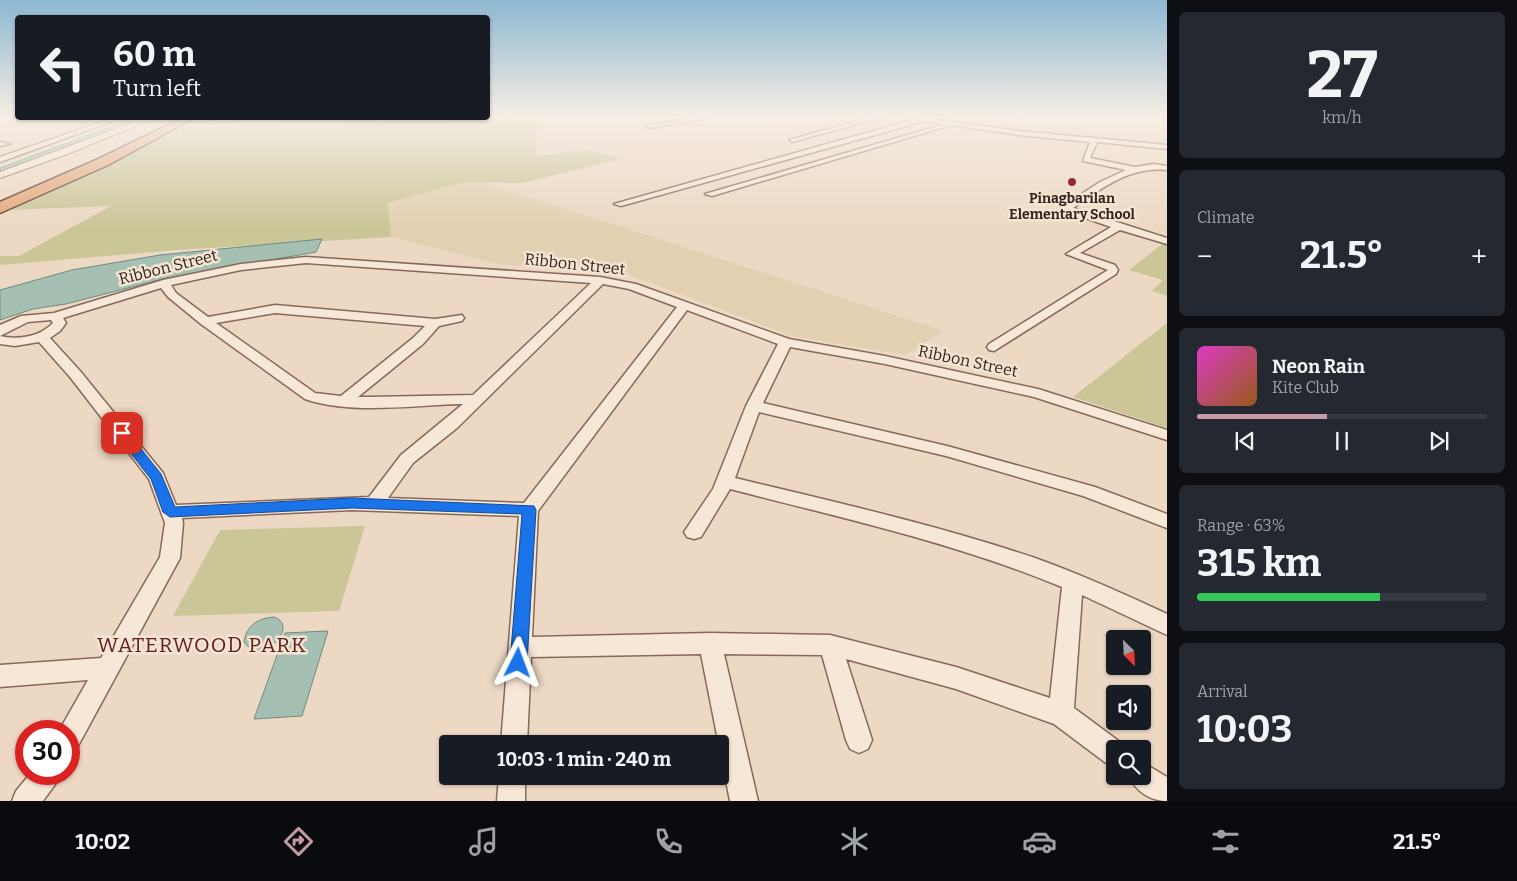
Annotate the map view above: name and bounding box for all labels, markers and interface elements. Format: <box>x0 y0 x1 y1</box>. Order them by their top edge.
text: 60 m <box>113 33 196 75</box>
icon: left <box>30 35 95 100</box>
text: 27 <box>1306 36 1378 114</box>
text: Turn left <box>113 75 201 102</box>
text: km/h <box>1322 108 1362 127</box>
marker: Pinagbarilan Elementary School <box>1066 176 1078 188</box>
place label: Pinagbarilan Elementary School <box>1009 190 1136 223</box>
text: Climate <box>1197 208 1255 227</box>
text: 21.5° <box>1300 232 1384 278</box>
text: − <box>1197 240 1212 273</box>
text: + <box>1471 240 1487 273</box>
street label: Ribbon Street <box>117 245 220 288</box>
street label: Ribbon Street <box>524 249 627 279</box>
street label: Ribbon Street <box>916 341 1020 381</box>
text: Neon Rain <box>1272 355 1365 378</box>
text: Kite Club <box>1272 378 1339 397</box>
pin <box>101 412 143 454</box>
icon: arrive <box>108 419 136 447</box>
icon: previous <box>1231 427 1259 455</box>
icon: pause <box>1328 427 1356 455</box>
icon: next <box>1425 427 1453 455</box>
text: Range · 63% <box>1197 516 1285 535</box>
text: 315 km <box>1197 540 1321 586</box>
north arrow <box>1106 630 1151 675</box>
map controls <box>1106 630 1151 785</box>
district label: WATERWOOD PARK <box>97 632 307 658</box>
position arrow <box>491 636 543 688</box>
text: Arrival <box>1197 682 1248 701</box>
button: sound <box>1106 685 1151 730</box>
text: 10:03 <box>1197 706 1292 752</box>
speed limit sign: 30 <box>15 720 80 785</box>
button: search <box>1106 740 1151 785</box>
text: 10:03 · 1 min · 240 m <box>497 748 671 771</box>
icon: directions <box>281 824 316 859</box>
icon: music <box>466 824 501 859</box>
icon: phone <box>651 824 686 859</box>
icon: climate <box>837 824 872 859</box>
icon: car <box>1022 824 1057 859</box>
icon: filters <box>1208 824 1243 859</box>
text: 10:02 <box>75 828 130 855</box>
text: 21.5° <box>1393 828 1442 855</box>

